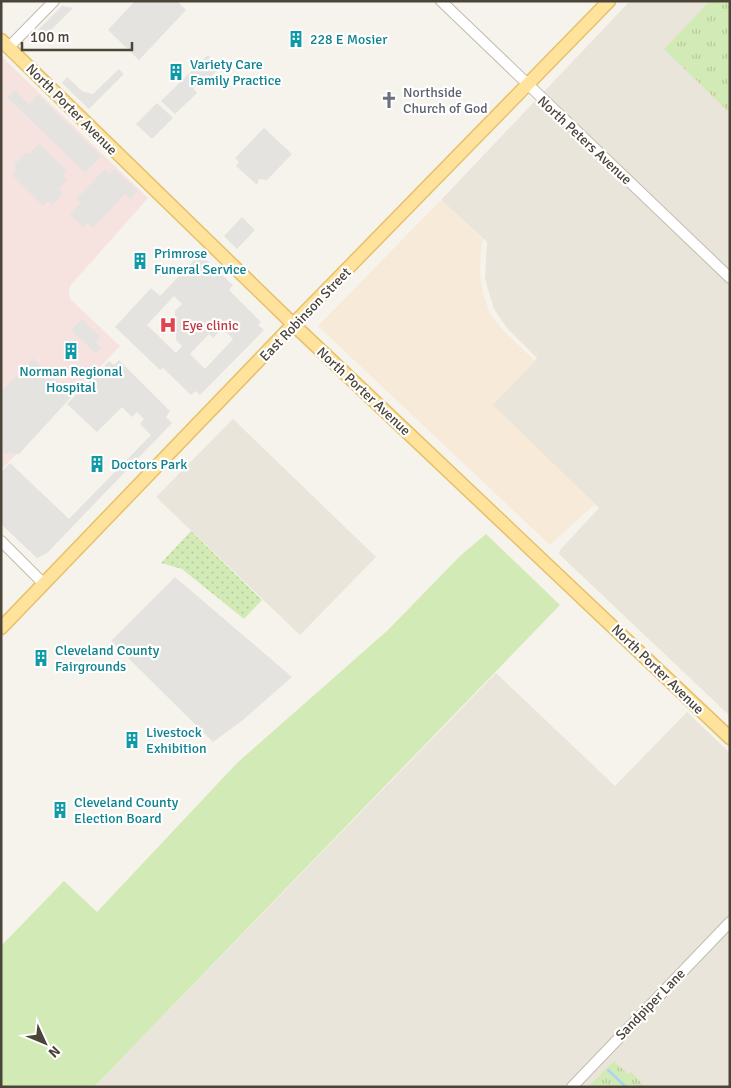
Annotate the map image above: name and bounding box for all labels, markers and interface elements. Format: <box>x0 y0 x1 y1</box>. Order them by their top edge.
scale bar <box>22 20 132 52</box>
text: 100 m <box>30 28 70 46</box>
building icon: 228 E Mosier <box>286 29 306 49</box>
place label: 228 E Mosier <box>310 31 388 48</box>
place label: Variety Care Family Practice <box>190 56 281 89</box>
street label: North Porter Avenue <box>23 60 121 158</box>
building icon: Variety Care Family Practice <box>166 62 186 82</box>
place label: Northside Church of God <box>403 84 488 117</box>
church icon: Northside Church of God <box>379 90 399 110</box>
street label: North Peters Avenue <box>534 92 635 188</box>
place label: Primrose Funeral Service <box>154 245 246 278</box>
building icon: Primrose Funeral Service <box>130 251 150 271</box>
street label: East Robinson Street <box>256 264 355 365</box>
hospital icon: Eye clinic <box>158 315 178 335</box>
place label: Eye clinic <box>182 317 239 334</box>
building icon: Norman Regional Hospital <box>61 341 81 361</box>
street label: North Porter Avenue <box>313 344 414 439</box>
place label: Norman Regional Hospital <box>19 363 123 396</box>
building icon: Doctors Park <box>87 454 107 474</box>
place label: Doctors Park <box>111 456 187 473</box>
street label: North Porter Avenue <box>608 621 707 718</box>
place label: Cleveland County Fairgrounds <box>55 642 160 675</box>
building icon: Cleveland County Fairgrounds <box>31 648 51 668</box>
place label: Livestock Exhibition <box>146 724 207 757</box>
building icon: Livestock Exhibition <box>122 730 142 750</box>
place label: Cleveland County Election Board <box>74 794 179 827</box>
building icon: Cleveland County Election Board <box>50 800 70 820</box>
street label: Sandpiper Lane <box>612 965 689 1044</box>
north arrow <box>20 1018 70 1068</box>
text: N <box>44 1042 63 1061</box>

